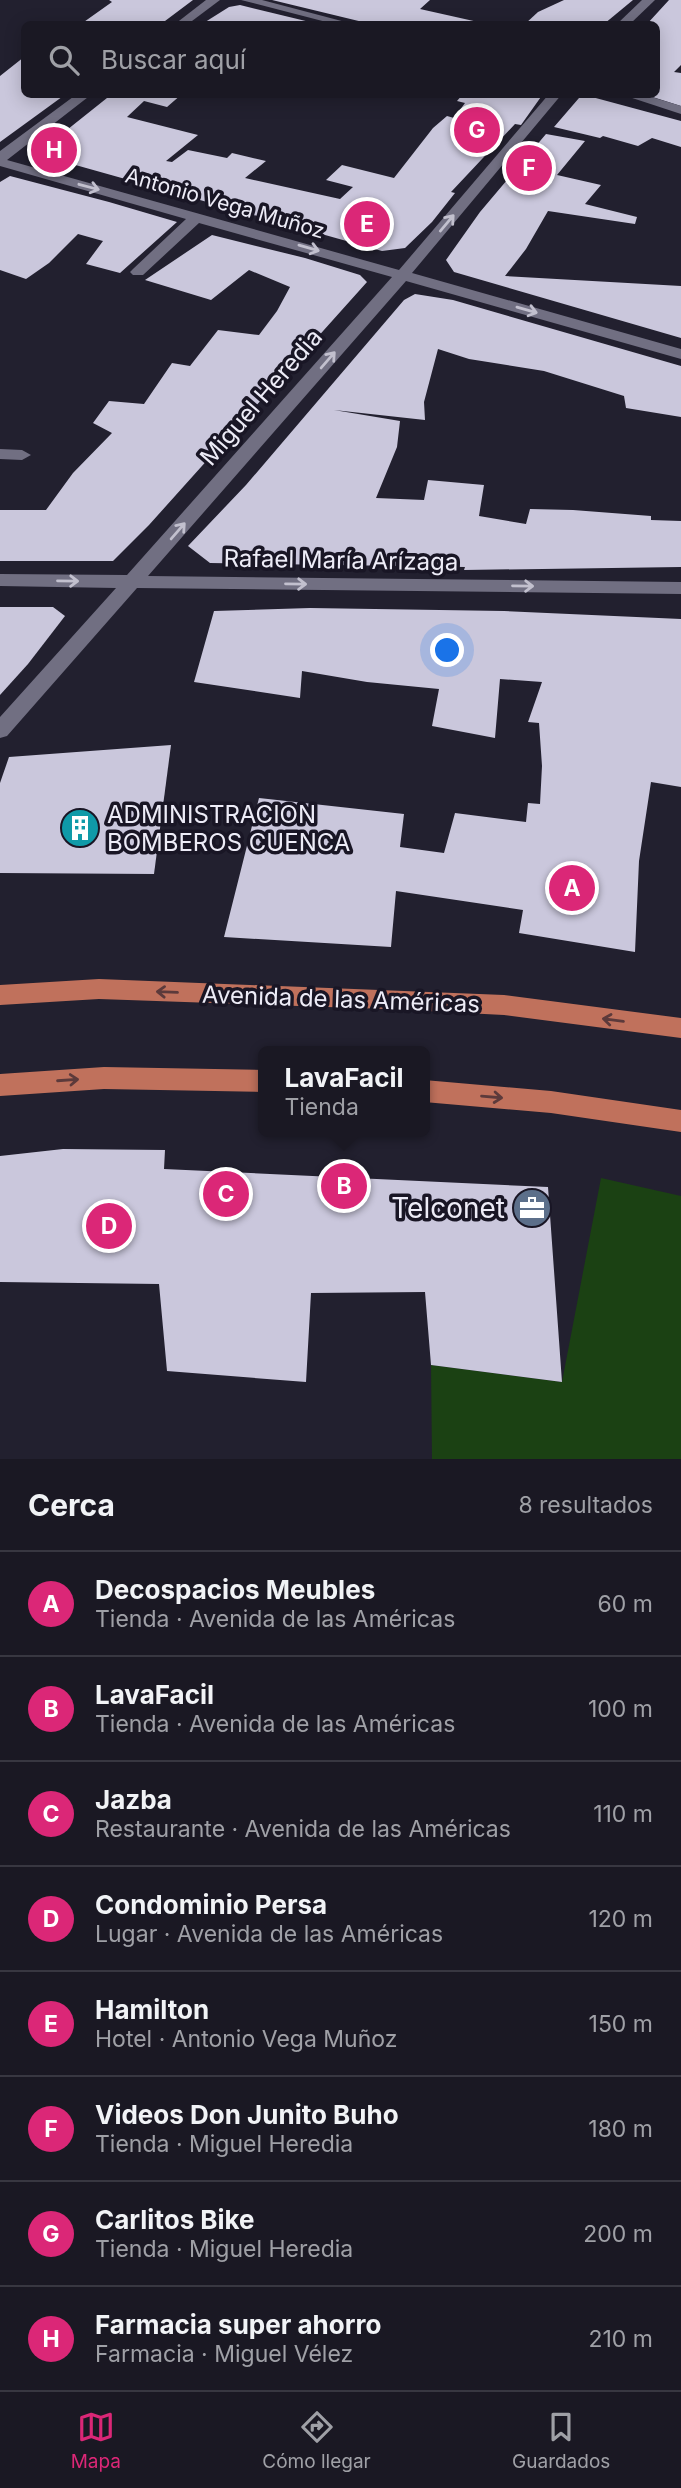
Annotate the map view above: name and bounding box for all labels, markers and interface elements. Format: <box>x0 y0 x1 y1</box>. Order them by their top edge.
search box <box>21 21 660 98</box>
icon: search <box>45 41 83 79</box>
text: Buscar aquí <box>101 44 246 75</box>
pin: G <box>454 104 500 156</box>
pin: H <box>31 124 77 176</box>
pin: F <box>506 142 552 194</box>
street label: Antonio Vega Muñoz <box>123 163 327 243</box>
one-way arrow <box>78 181 100 194</box>
pin: E <box>344 198 390 250</box>
one-way arrow <box>439 214 455 232</box>
one-way arrow <box>297 242 319 255</box>
one-way arrow <box>516 305 538 318</box>
street label: Miguel Heredia <box>194 323 328 471</box>
one-way arrow <box>320 352 336 370</box>
one-way arrow <box>170 522 186 540</box>
street label: Rafael María Arízaga <box>223 543 459 577</box>
one-way arrow <box>56 574 79 588</box>
one-way arrow <box>284 577 307 591</box>
one-way arrow <box>511 579 534 593</box>
your location <box>430 633 464 667</box>
place label: ADMINISTRACION BOMBEROS CUENCA <box>107 800 350 857</box>
building icon: ADMINISTRACION BOMBEROS CUENCA <box>59 807 101 849</box>
pin: A <box>549 862 595 914</box>
street label: Avenida de las Américas <box>202 980 480 1018</box>
one-way arrow <box>155 985 178 998</box>
one-way arrow <box>602 1013 625 1026</box>
popup <box>258 1046 430 1137</box>
text: LavaFacil <box>284 1062 404 1093</box>
one-way arrow <box>56 1074 79 1087</box>
one-way arrow <box>481 1091 503 1104</box>
text: Tienda <box>284 1093 359 1121</box>
pin: B <box>321 1160 367 1212</box>
pin: C <box>203 1168 249 1220</box>
office icon: Telconet <box>511 1187 553 1229</box>
place label: Telconet <box>391 1191 505 1225</box>
pin: D <box>86 1200 132 1252</box>
text: Cerca <box>28 1487 115 1523</box>
text: 8 resultados <box>518 1491 653 1519</box>
text: Decospacios Meubles <box>95 1574 375 1605</box>
text: A <box>42 1590 60 1618</box>
text: 60 m <box>598 1590 653 1618</box>
text: Tienda · Avenida de las Américas <box>95 1605 455 1633</box>
text: LavaFacil <box>95 1679 214 1710</box>
text: B <box>43 1695 59 1723</box>
text: 100 m <box>588 1695 653 1723</box>
text: Tienda · Avenida de las Américas <box>95 1710 455 1738</box>
text: Jazba <box>95 1784 172 1815</box>
text: C <box>42 1800 60 1828</box>
text: 110 m <box>593 1800 653 1828</box>
text: Restaurante · Avenida de las Américas <box>95 1815 511 1843</box>
text: Condominio Persa <box>95 1889 327 1920</box>
text: D <box>43 1905 59 1933</box>
text: 120 m <box>588 1905 653 1933</box>
text: Lugar · Avenida de las Américas <box>95 1920 443 1948</box>
text: Hamilton <box>95 1994 209 2025</box>
text: E <box>44 2010 58 2038</box>
text: 150 m <box>589 2010 653 2038</box>
text: Hotel · Antonio Vega Muñoz <box>95 2025 397 2053</box>
text: Videos Don Junito Buho <box>95 2099 399 2130</box>
text: F <box>44 2115 58 2143</box>
text: 180 m <box>588 2115 653 2143</box>
text: Tienda · Miguel Heredia <box>95 2130 353 2158</box>
text: Carlitos Bike <box>95 2204 255 2235</box>
text: G <box>42 2220 60 2248</box>
text: 200 m <box>583 2220 653 2248</box>
text: Tienda · Miguel Heredia <box>95 2235 353 2263</box>
text: Farmacia super ahorro <box>95 2309 381 2340</box>
text: H <box>42 2325 60 2353</box>
text: 210 m <box>588 2325 653 2353</box>
text: Farmacia · Miguel Vélez <box>95 2340 353 2368</box>
tab: Mapa <box>71 2408 121 2473</box>
tab: Cómo llegar <box>262 2408 371 2473</box>
tab: Guardados <box>512 2408 610 2473</box>

